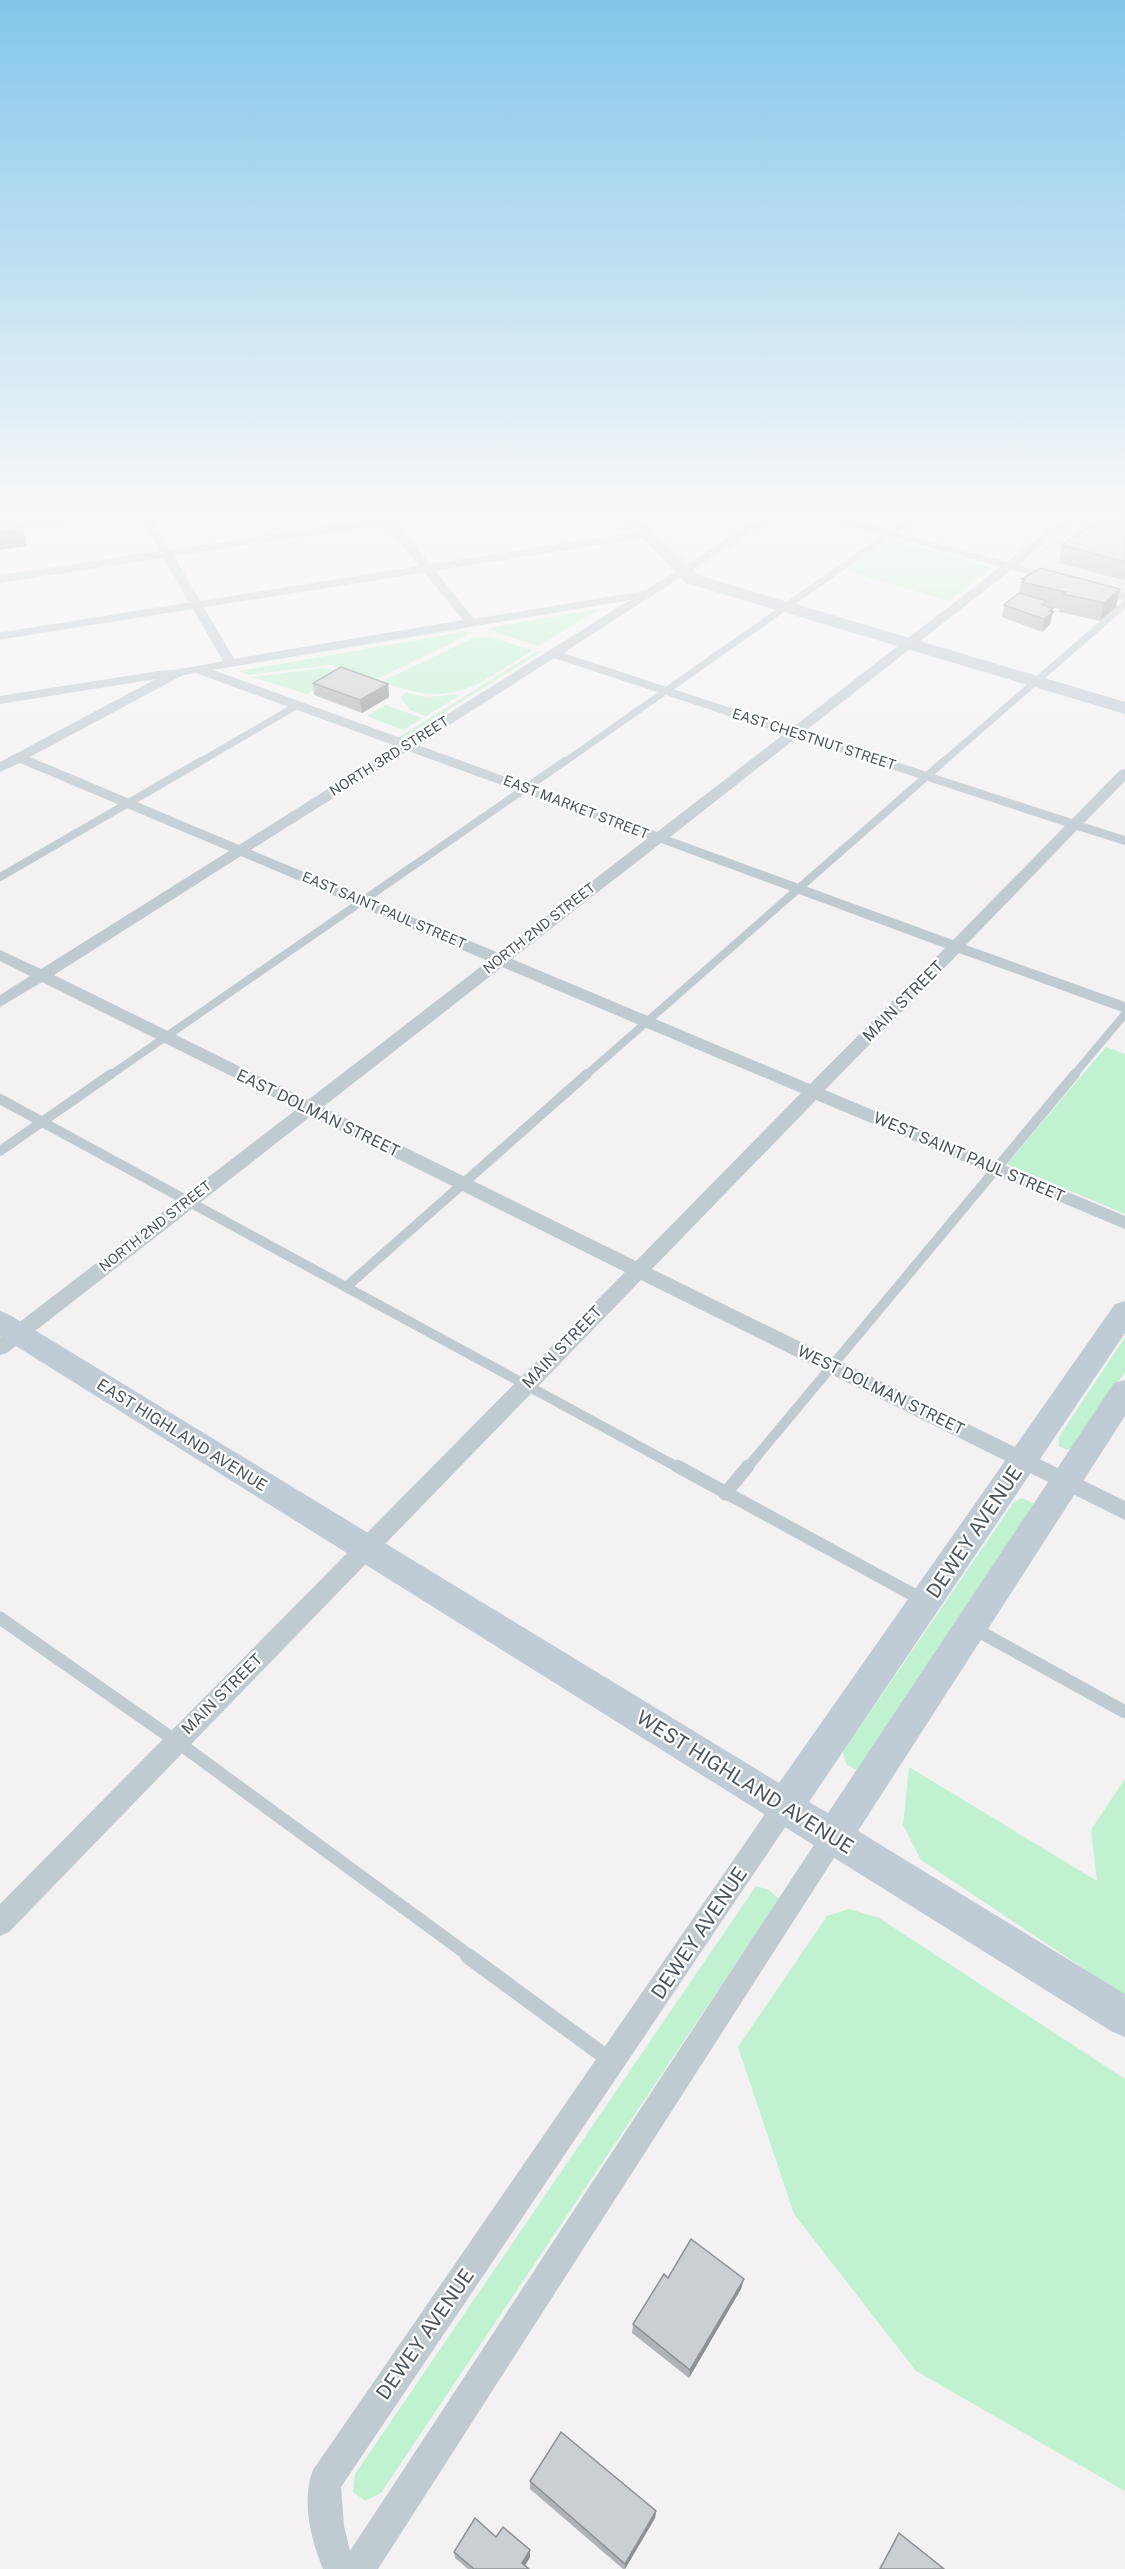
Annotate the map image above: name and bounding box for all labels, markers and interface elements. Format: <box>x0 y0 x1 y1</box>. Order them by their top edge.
street label: EAST CHESTNUT STREET <box>730 705 898 773</box>
street label: NORTH 3RD STREET <box>327 713 451 799</box>
street label: EAST MARKET STREET <box>501 772 651 842</box>
street label: EAST SAINT PAUL STREET <box>300 868 468 952</box>
street label: NORTH 2ND STREET <box>480 879 598 977</box>
street label: MAIN STREET <box>859 956 948 1045</box>
street label: EAST DOLMAN STREET <box>233 1065 403 1161</box>
street label: WEST SAINT PAUL STREET <box>871 1108 1068 1206</box>
street label: NORTH 2ND STREET <box>96 1177 214 1275</box>
street label: MAIN STREET <box>518 1302 606 1392</box>
street label: WEST DOLMAN STREET <box>795 1341 968 1439</box>
street label: EAST HIGHLAND AVENUE <box>93 1375 271 1495</box>
street label: DEWEY AVENUE <box>921 1461 1027 1603</box>
street label: MAIN STREET <box>178 1649 267 1738</box>
street label: WEST HIGHLAND AVENUE <box>632 1705 858 1859</box>
street label: DEWEY AVENUE <box>646 1862 752 2004</box>
street label: DEWEY AVENUE <box>371 2264 479 2404</box>

